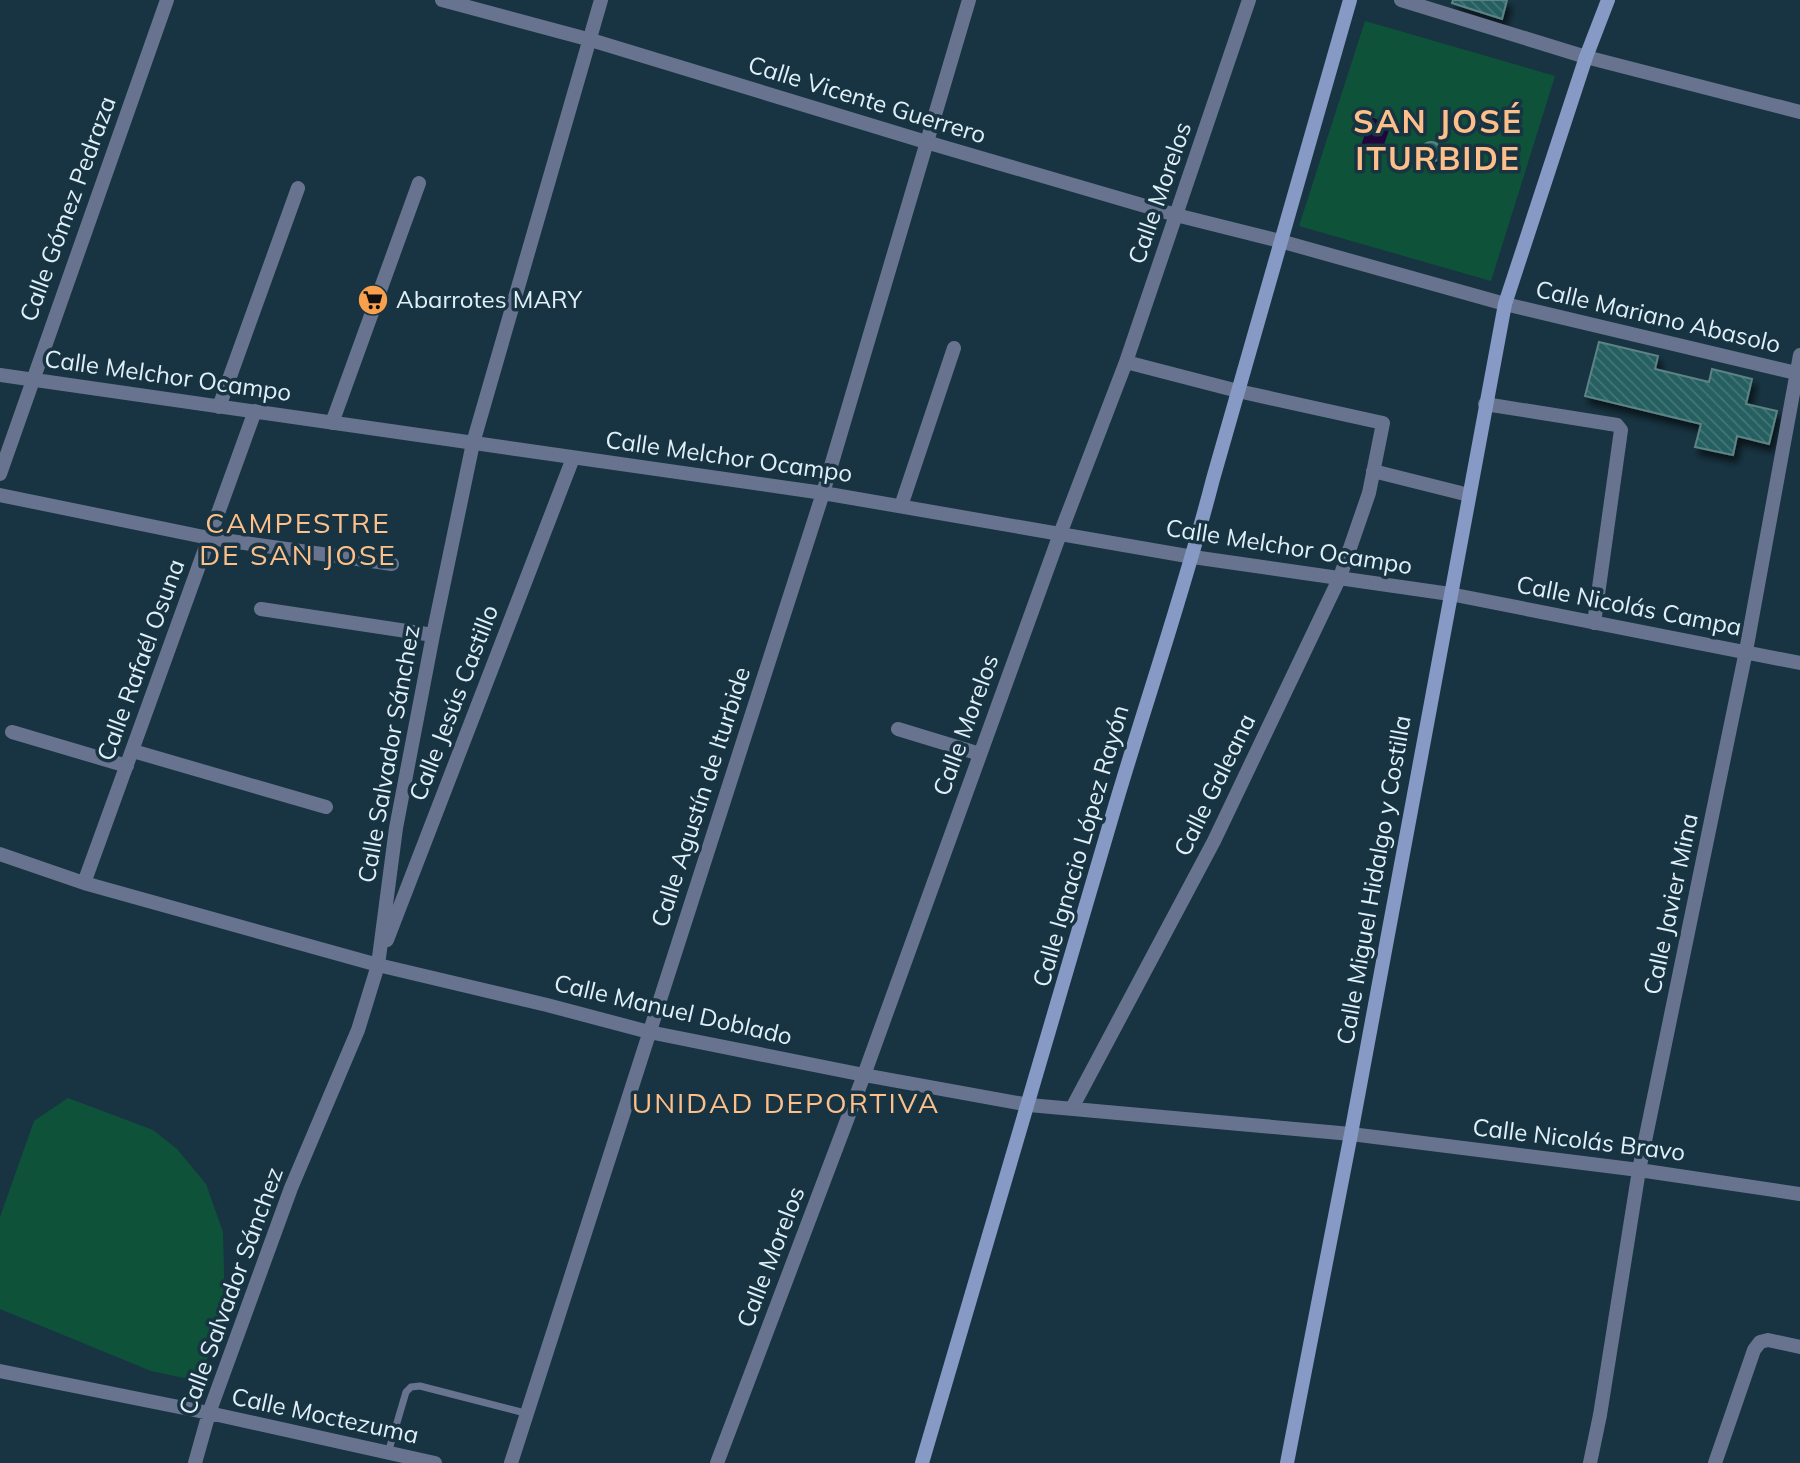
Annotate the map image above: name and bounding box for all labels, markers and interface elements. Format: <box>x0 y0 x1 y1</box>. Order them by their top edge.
street label: Calle Vicente Guerrero <box>745 49 990 150</box>
street label: Calle Gómez Pedraza <box>12 92 122 325</box>
district label: SAN JOSÉ ITURBIDE <box>1353 101 1523 178</box>
street label: Calle Morelos <box>1121 118 1197 268</box>
street label: Calle Mariano Abasolo <box>1533 273 1784 359</box>
supermarket icon: Abarrotes MARY <box>356 283 390 317</box>
place label: Abarrotes MARY <box>396 284 582 314</box>
street label: Calle Melchor Ocampo <box>43 343 294 407</box>
street label: Calle Melchor Ocampo <box>604 424 855 488</box>
district label: CAMPESTRE DE SAN JOSE <box>199 505 397 572</box>
street label: Calle Melchor Ocampo <box>1164 512 1414 580</box>
street label: Calle Rafaél Osuna <box>90 555 190 765</box>
street label: Calle Nicolás Campa <box>1514 568 1744 642</box>
street label: Calle Jesús Castillo <box>402 600 504 805</box>
street label: Calle Salvador Sánchez <box>351 623 425 885</box>
street label: Calle Morelos <box>926 650 1005 800</box>
street label: Calle Agustín de Iturbide <box>644 663 756 931</box>
street label: Calle Ignacio López Rayón <box>1025 701 1135 990</box>
street label: Calle Galeana <box>1167 708 1262 861</box>
street label: Calle Miguel Hidalgo y Costilla <box>1329 713 1417 1047</box>
street label: Calle Javier Mina <box>1636 810 1704 997</box>
street label: Calle Manuel Doblado <box>551 967 795 1051</box>
district label: UNIDAD DEPORTIVA <box>632 1085 940 1120</box>
street label: Calle Nicolás Bravo <box>1471 1111 1687 1167</box>
street label: Calle Salvador Sánchez <box>171 1163 289 1418</box>
street label: Calle Morelos <box>729 1182 811 1331</box>
street label: Calle Moctezuma <box>229 1381 421 1449</box>

